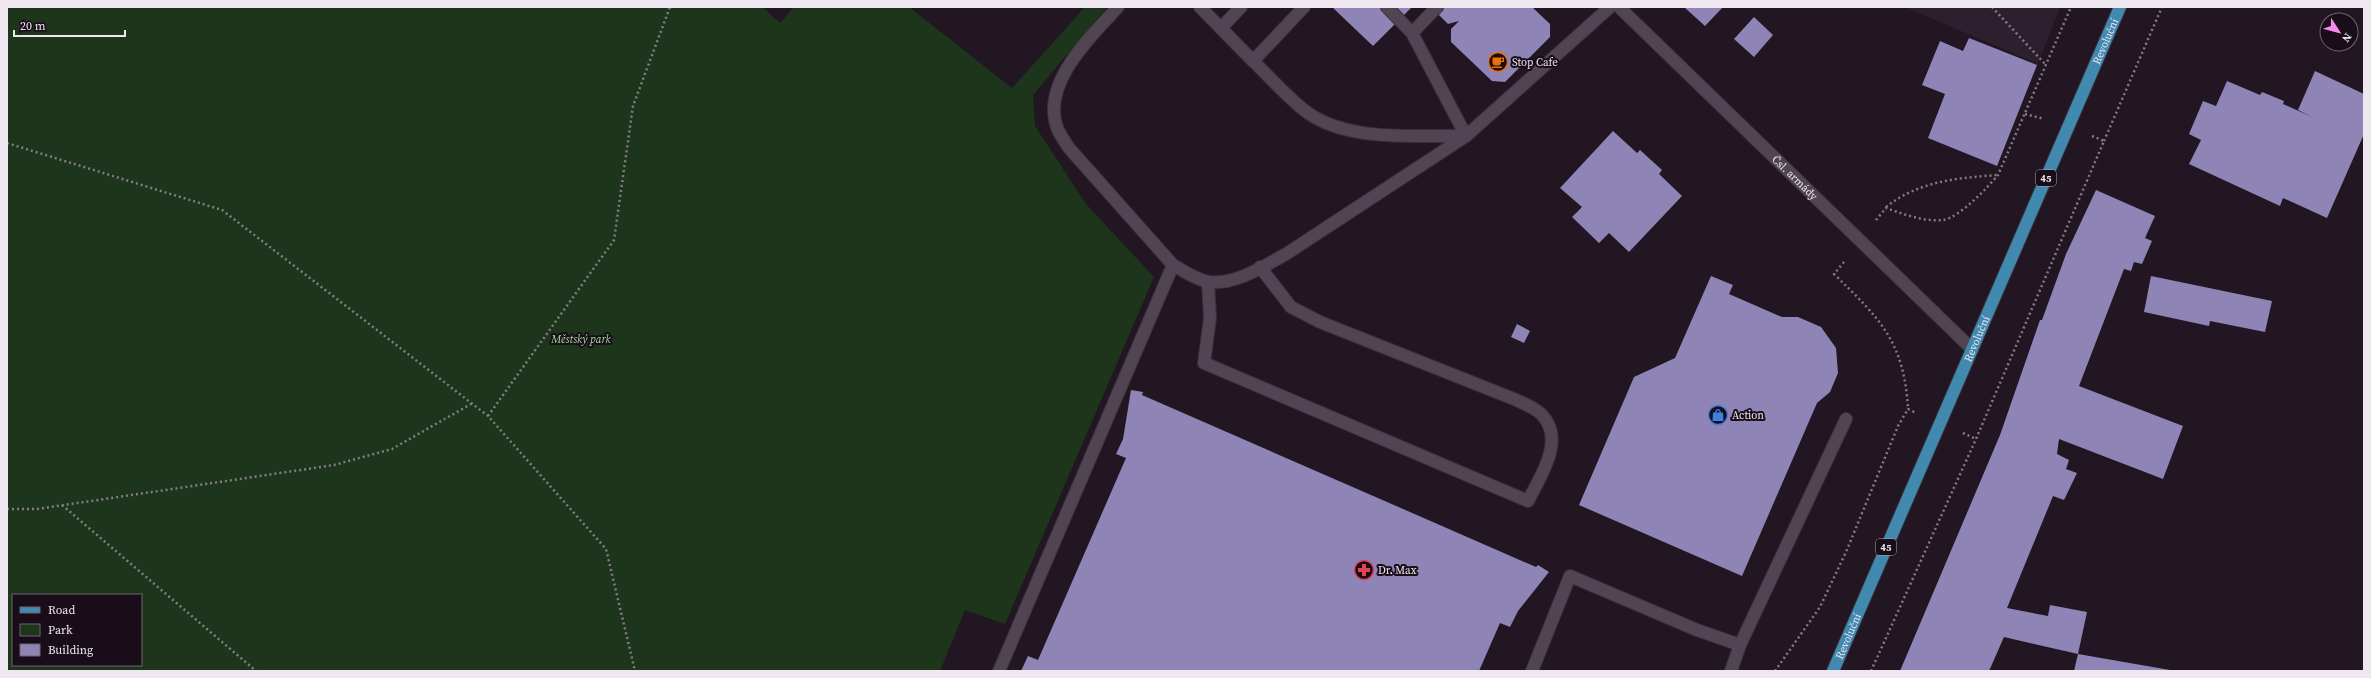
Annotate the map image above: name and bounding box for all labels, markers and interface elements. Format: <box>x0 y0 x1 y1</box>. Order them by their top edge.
scale bar <box>14 12 125 38</box>
north arrow <box>2319 12 2359 52</box>
street label: Revoluční <box>2089 16 2122 67</box>
text: 20 m <box>20 18 46 34</box>
text: N <box>2338 30 2355 45</box>
cafe icon: Stop Cafe <box>1487 51 1509 73</box>
place label: Stop Cafe <box>1512 55 1558 70</box>
street label: Čsl. armády <box>1769 152 1821 203</box>
road number: 45 <box>2036 170 2056 186</box>
street label: Revoluční <box>1960 313 1993 364</box>
park label: Městský park <box>550 332 612 347</box>
shop icon: Action <box>1707 404 1729 426</box>
place label: Action <box>1732 408 1764 423</box>
road number: 45 <box>1876 539 1896 555</box>
pharmacy icon: Dr. Max <box>1353 559 1375 581</box>
place label: Dr. Max <box>1378 563 1417 578</box>
legend <box>12 594 142 666</box>
text: Road <box>48 602 75 618</box>
street label: Revoluční <box>1832 611 1865 661</box>
text: Park <box>48 622 73 638</box>
text: Building <box>48 642 93 658</box>

